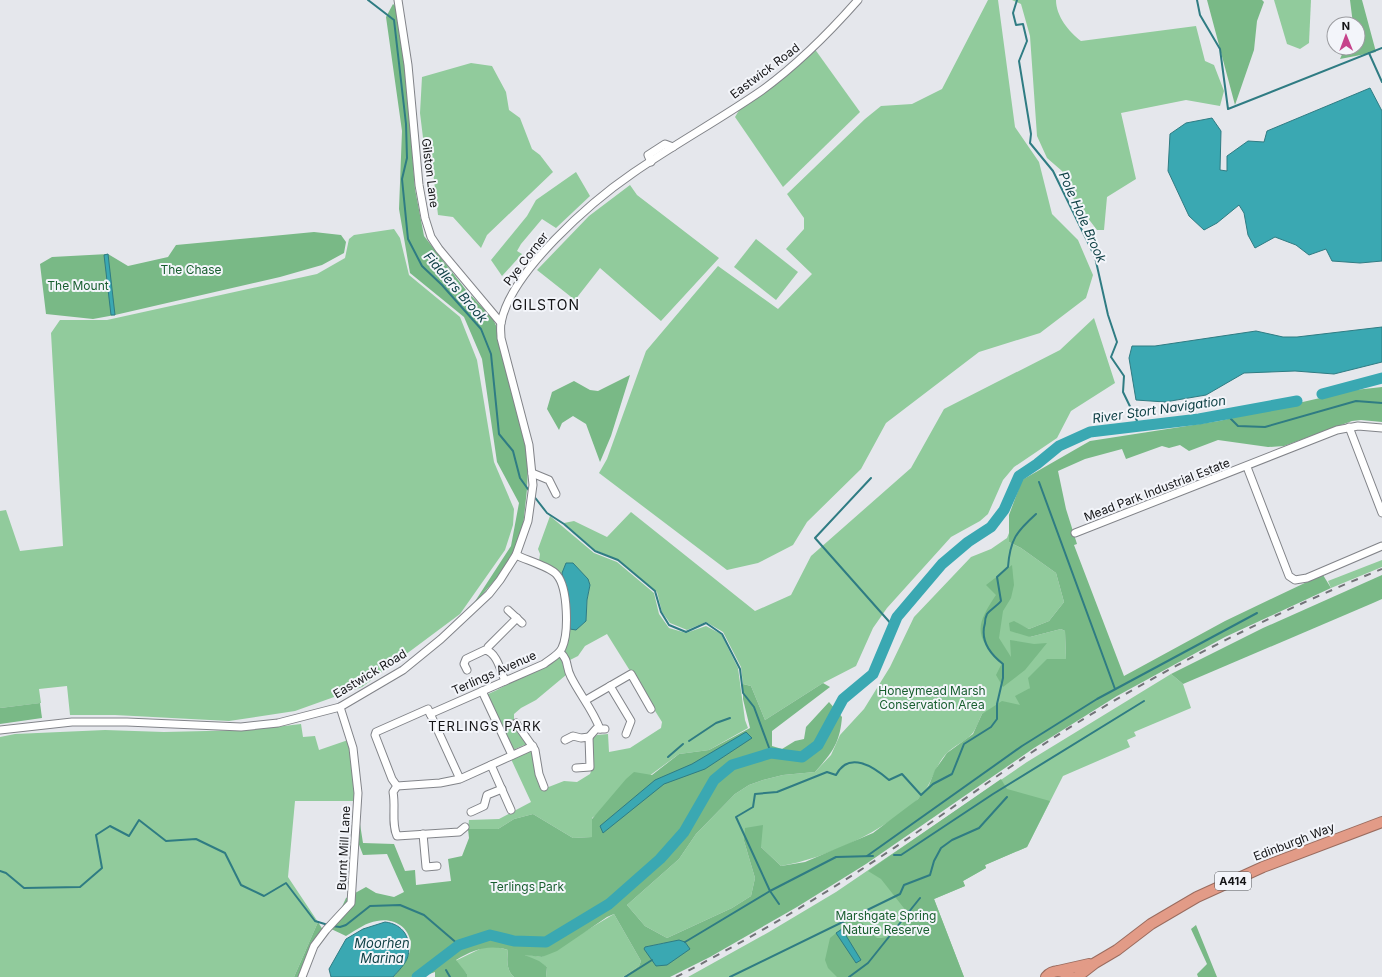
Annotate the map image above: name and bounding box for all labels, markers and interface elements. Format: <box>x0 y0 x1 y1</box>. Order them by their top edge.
north arrow <box>1326 16 1366 56</box>
text: N <box>1342 19 1350 33</box>
street label: Eastwick Road <box>727 40 802 102</box>
street label: Gilston Lane <box>419 137 442 209</box>
water label: Pole Hole Brook <box>1056 169 1111 266</box>
street label: Pye Corner <box>500 229 551 288</box>
water label: Fiddlers Brook <box>421 248 492 326</box>
park label: The Chase <box>160 262 222 277</box>
park label: The Mount <box>47 278 109 293</box>
district label: GILSTON <box>512 296 580 313</box>
water label: River Stort Navigation <box>1091 392 1227 426</box>
street label: Mead Park Industrial Estate <box>1082 455 1232 524</box>
street label: Eastwick Road <box>330 646 409 701</box>
street label: Terlings Avenue <box>449 647 538 698</box>
park label: Honeymead Marsh Conservation Area <box>878 683 986 712</box>
district label: TERLINGS PARK <box>428 718 542 734</box>
street label: Burnt Mill Lane <box>334 805 353 891</box>
street label: Edinburgh Way <box>1251 819 1337 864</box>
road number: A414 <box>1215 872 1251 890</box>
park label: Terlings Park <box>490 879 564 894</box>
park label: Marshgate Spring Nature Reserve <box>836 908 936 937</box>
water label: Moorhen Marina <box>354 935 410 966</box>

